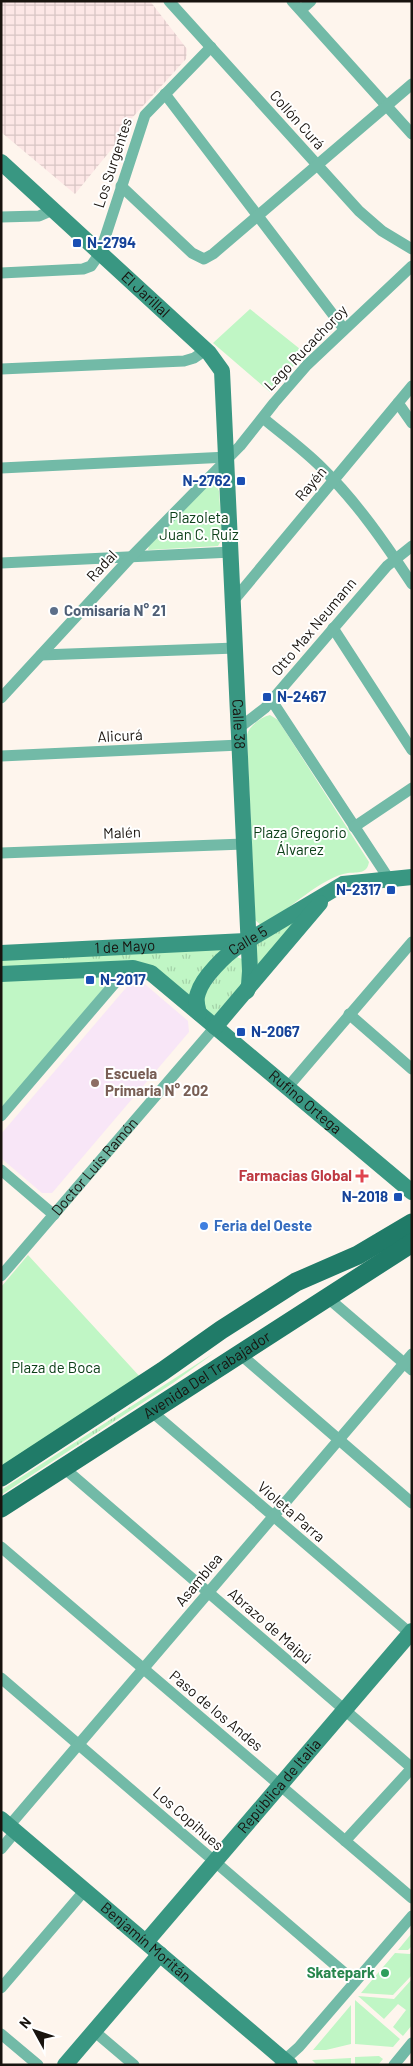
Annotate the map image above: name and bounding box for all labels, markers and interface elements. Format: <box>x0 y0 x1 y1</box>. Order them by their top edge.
street label: Collón Curá <box>266 86 329 153</box>
street label: Los Surgentes <box>89 115 135 210</box>
place label: N-2794 <box>87 233 136 251</box>
marker: N-2794 <box>71 237 83 249</box>
street label: El Jarillal <box>118 267 174 320</box>
street label: Lago Rucachoroy <box>260 301 351 394</box>
street label: Rayén <box>291 462 330 504</box>
place label: N-2762 <box>183 471 231 489</box>
marker: N-2762 <box>235 475 247 487</box>
park label: Plazoleta Juan C. Ruiz <box>159 508 239 543</box>
street label: Radal <box>82 546 120 585</box>
street label: Otto Max Neumann <box>267 574 359 679</box>
place label: Comisaría N° 21 <box>64 601 166 619</box>
marker: Comisaría N° 21 <box>48 605 60 617</box>
place label: N-2467 <box>277 687 327 705</box>
marker: N-2467 <box>261 691 273 703</box>
street label: Calle 38 <box>229 698 250 749</box>
street label: Alicurá <box>97 725 143 745</box>
street label: Malén <box>103 822 141 842</box>
park label: Plaza Gregorio Álvarez <box>253 823 347 858</box>
place label: N-2317 <box>336 880 382 898</box>
marker: N-2317 <box>385 884 397 896</box>
street label: Calle 5 <box>224 921 270 959</box>
street label: 1 de Mayo <box>94 935 156 956</box>
place label: N-2017 <box>100 970 146 988</box>
marker: N-2017 <box>84 974 96 986</box>
place label: N-2067 <box>251 1022 300 1040</box>
marker: N-2067 <box>235 1026 247 1038</box>
place label: Escuela Primaria N° 202 <box>105 1064 208 1099</box>
street label: Rufino Ortega <box>266 1066 346 1137</box>
marker: Escuela Primaria N° 202 <box>89 1077 101 1089</box>
street label: Doctor Luis Ramón <box>47 1114 141 1219</box>
place label: Farmacias Global <box>239 1166 352 1184</box>
marker: Farmacias Global <box>356 1170 368 1182</box>
place label: N-2018 <box>342 1187 388 1205</box>
marker: N-2018 <box>392 1191 404 1203</box>
place label: Feria del Oeste <box>214 1216 312 1234</box>
marker: Feria del Oeste <box>198 1220 210 1232</box>
street label: Avenida Del Trabajador <box>139 1326 274 1422</box>
park label: Plaza de Boca <box>11 1358 101 1376</box>
street label: Violeta Parra <box>254 1477 329 1545</box>
street label: Asamblea <box>171 1549 226 1610</box>
street label: Abrazo de Maipú <box>225 1584 317 1667</box>
street label: Paso de los Andes <box>166 1666 267 1755</box>
street label: República de Italia <box>233 1735 324 1837</box>
street label: Los Copihues <box>150 1783 228 1854</box>
street label: Benjamín Moritán <box>97 1898 195 1985</box>
place label: Skatepark <box>307 1963 375 1981</box>
marker: Skatepark <box>379 1967 391 1979</box>
north arrow <box>10 2006 60 2056</box>
text: N <box>15 2013 34 2031</box>

